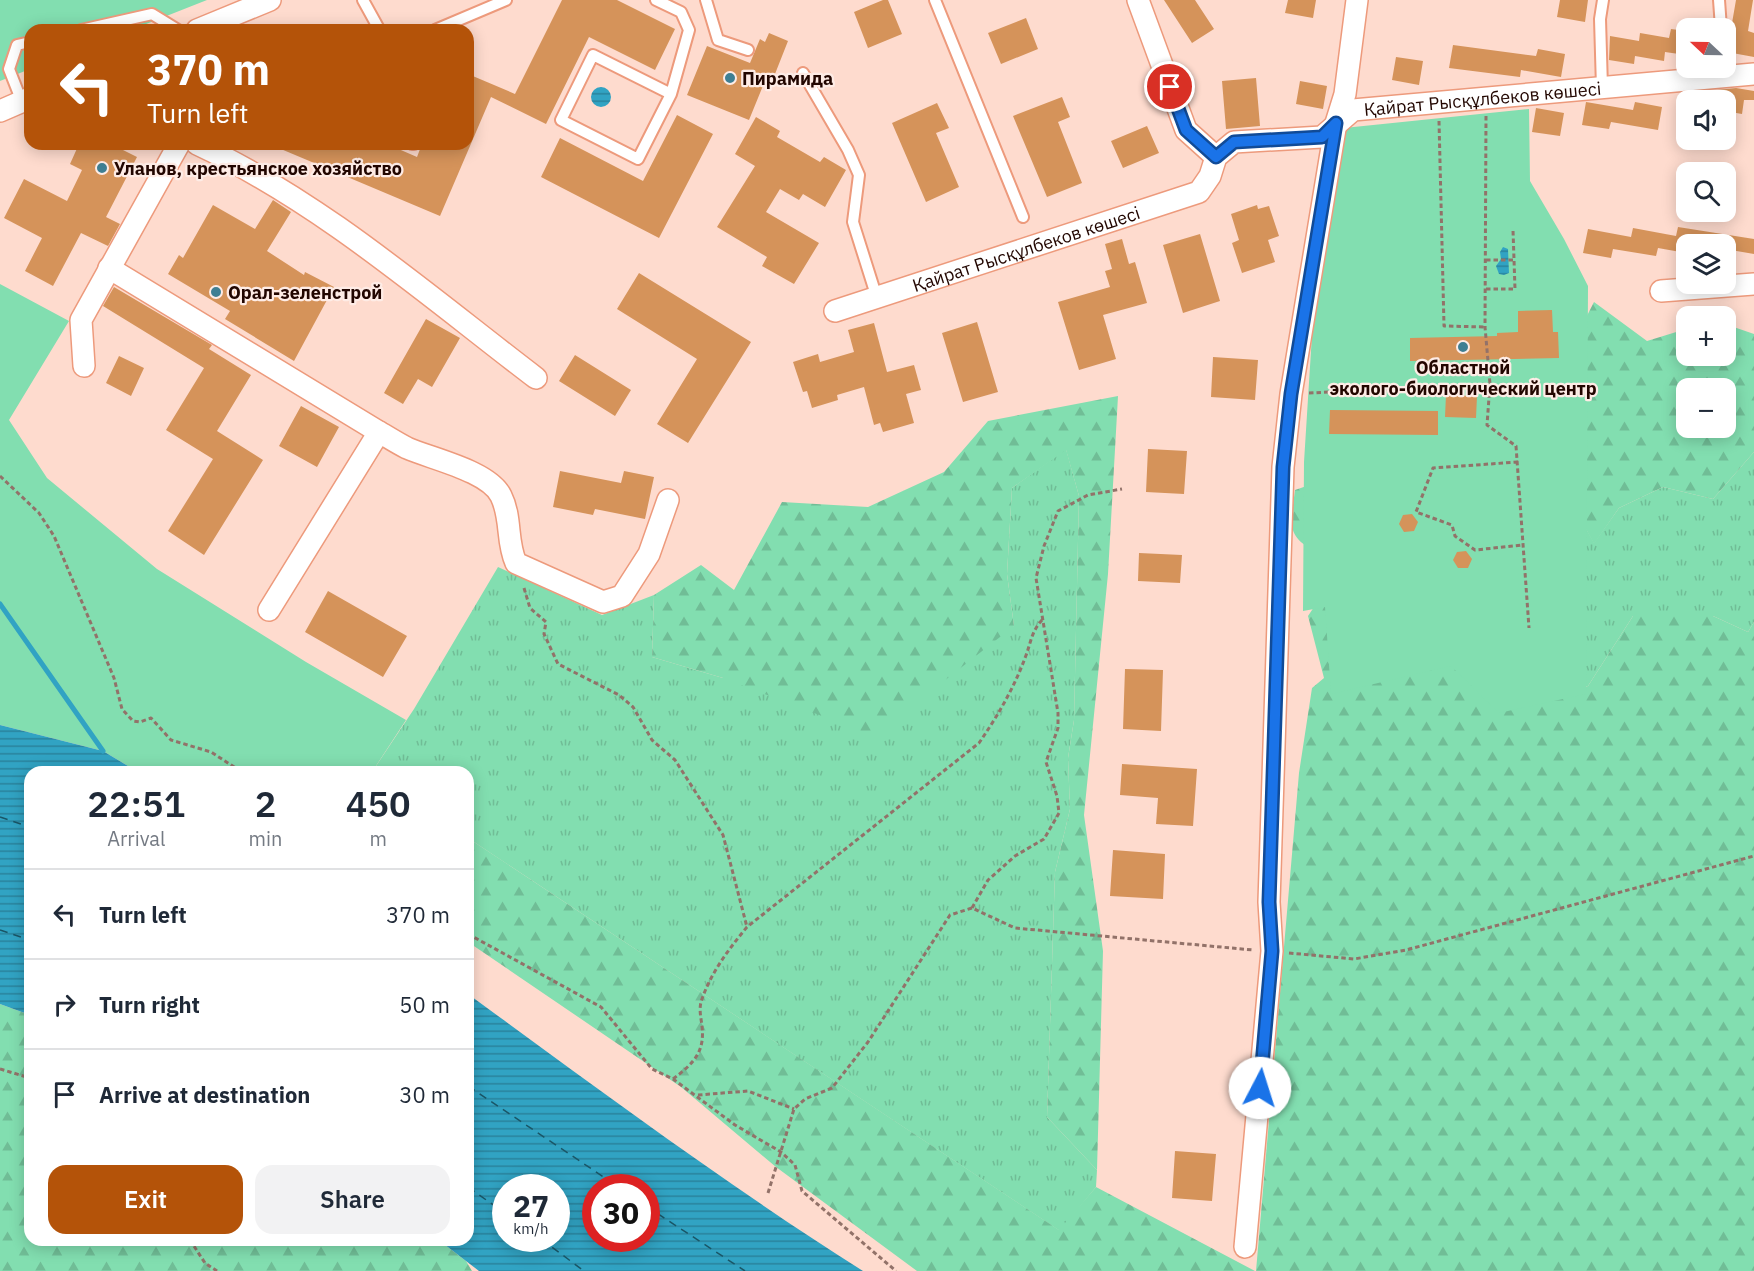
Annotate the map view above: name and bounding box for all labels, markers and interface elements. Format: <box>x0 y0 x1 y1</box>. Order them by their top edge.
north arrow <box>1676 18 1736 78</box>
map controls <box>1676 18 1736 438</box>
text: 370 m <box>147 42 270 97</box>
icon: left <box>48 48 126 126</box>
pin <box>1144 61 1195 112</box>
place label: Пирамида <box>742 67 833 90</box>
icon: arrive <box>1153 70 1186 103</box>
marker: Пирамида <box>723 71 737 85</box>
street label: Қайрат Рысқұлбеков көшесі <box>1363 76 1602 120</box>
button: sound <box>1676 90 1736 150</box>
text: Turn left <box>147 95 248 130</box>
place label: Уланов, крестьянское хозяйство <box>114 157 402 180</box>
marker: Уланов, крестьянское хозяйство <box>95 161 109 175</box>
button: search <box>1676 162 1736 222</box>
street label: Қайрат Рысқұлбеков көшесі <box>909 201 1143 296</box>
button: layers <box>1676 234 1736 294</box>
place label: Орал-зеленстрой <box>228 281 382 304</box>
marker: Орал-зеленстрой <box>209 285 223 299</box>
button: + <box>1676 306 1736 366</box>
marker: Областной эколого-биологический центр <box>1456 340 1470 354</box>
place label: Областной эколого-биологический центр <box>1329 356 1597 400</box>
button: − <box>1676 378 1736 438</box>
text: 22:51 <box>87 780 185 827</box>
text: 2 <box>255 780 276 827</box>
text: 450 <box>346 780 411 827</box>
text: Arrival <box>107 825 165 852</box>
text: min <box>249 825 282 852</box>
text: m <box>369 825 387 852</box>
icon: left <box>48 898 81 931</box>
text: Turn left <box>99 900 187 929</box>
text: 370 m <box>386 900 450 929</box>
icon: right <box>48 988 81 1021</box>
text: Turn right <box>99 990 200 1019</box>
text: 50 m <box>399 990 450 1019</box>
position arrow <box>1228 1056 1292 1120</box>
icon: arrive <box>48 1078 81 1111</box>
text: Arrive at destination <box>99 1080 310 1109</box>
text: 30 m <box>399 1080 450 1109</box>
button: Exit <box>48 1165 243 1234</box>
button: Share <box>255 1165 450 1234</box>
speed limit sign: 30 <box>582 1174 660 1252</box>
text: 27 <box>513 1186 549 1225</box>
text: km/h <box>513 1219 549 1238</box>

